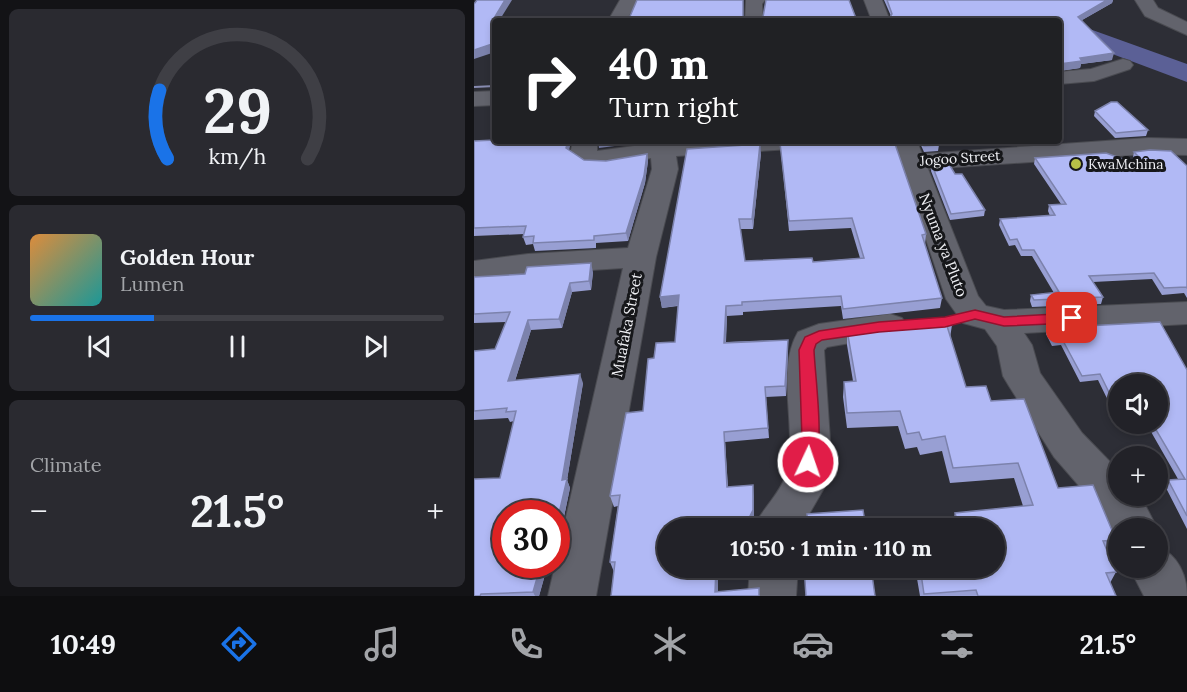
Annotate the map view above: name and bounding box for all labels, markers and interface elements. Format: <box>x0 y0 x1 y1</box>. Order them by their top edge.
text: 40 m <box>609 37 708 91</box>
icon: right <box>510 42 588 120</box>
text: 29 <box>202 71 272 151</box>
text: Turn right <box>609 90 738 124</box>
text: km/h <box>208 143 266 171</box>
street label: Jogoo Street <box>918 146 1001 170</box>
place label: KwaMchina <box>1088 155 1163 173</box>
marker: KwaMchina <box>1069 157 1083 171</box>
street label: Nyuma ya Pluto <box>915 190 972 300</box>
text: Golden Hour <box>120 243 254 271</box>
text: Lumen <box>120 271 184 296</box>
street label: Muafaka Street <box>607 271 646 379</box>
pin <box>1046 292 1097 343</box>
icon: arrive <box>1055 301 1088 334</box>
icon: previous <box>83 330 116 363</box>
icon: pause <box>221 330 254 363</box>
icon: next <box>359 330 392 363</box>
map controls <box>1108 374 1168 578</box>
button: sound <box>1108 374 1168 434</box>
position arrow <box>776 430 840 494</box>
button: + <box>1108 446 1168 506</box>
text: Climate <box>30 452 102 477</box>
text: 21.5° <box>190 482 284 539</box>
text: − <box>30 490 48 532</box>
text: + <box>426 490 444 532</box>
speed limit sign: 30 <box>492 500 570 578</box>
button: − <box>1108 518 1168 578</box>
text: 10:50 · 1 min · 110 m <box>730 534 932 562</box>
icon: directions <box>218 623 260 665</box>
icon: music <box>361 623 403 665</box>
icon: phone <box>505 623 547 665</box>
icon: climate <box>649 623 691 665</box>
icon: car <box>792 623 834 665</box>
icon: filters <box>936 623 978 665</box>
text: 10:49 <box>51 627 116 661</box>
text: 21.5° <box>1080 627 1136 661</box>

